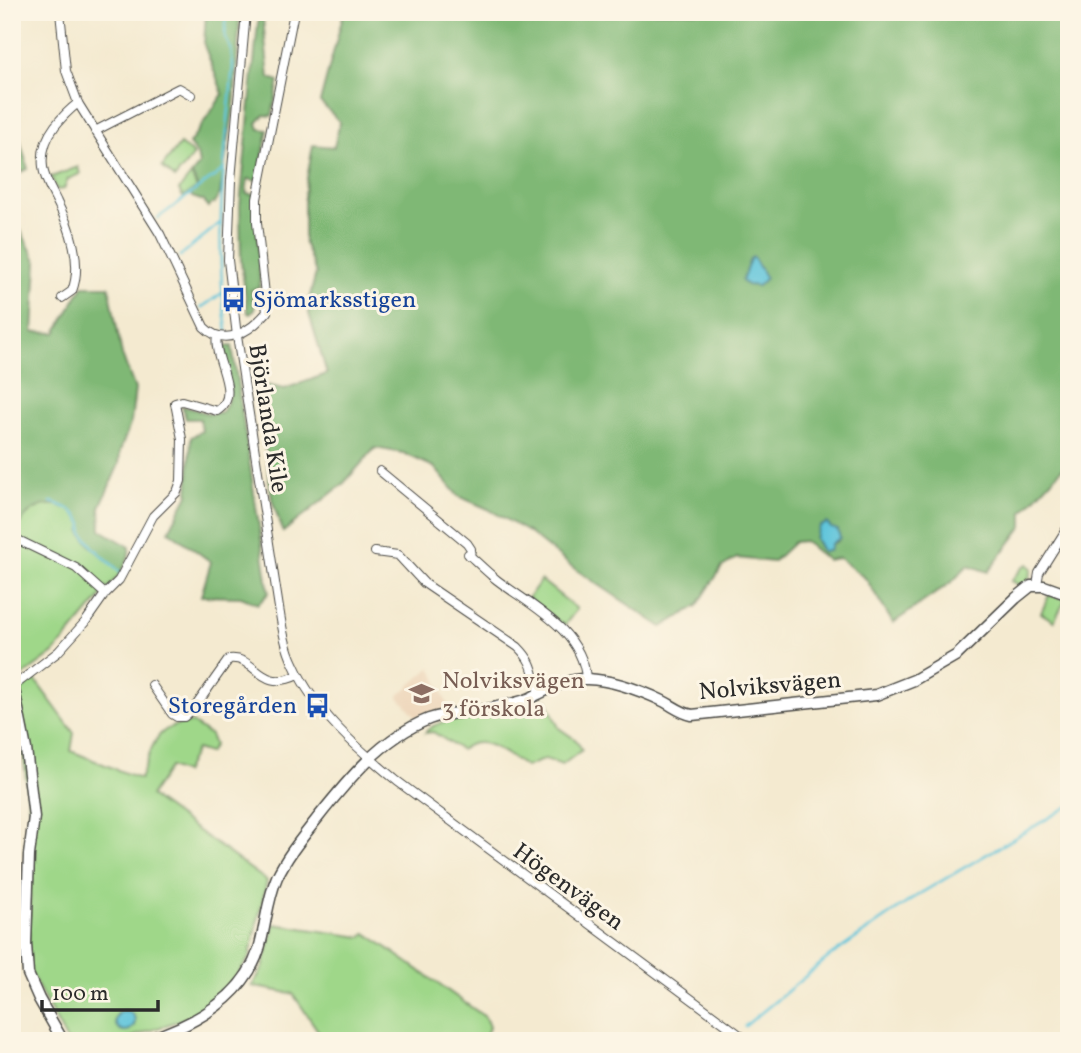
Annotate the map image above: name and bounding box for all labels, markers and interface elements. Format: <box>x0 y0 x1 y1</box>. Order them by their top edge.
place label: Sjömarksstigen <box>253 284 416 318</box>
bus stop icon: Sjömarksstigen <box>219 285 247 313</box>
street label: Björlanda Kile <box>238 341 296 495</box>
street label: Nolviksvägen <box>698 664 843 710</box>
place label: Nolviksvägen 3 förskola <box>442 665 585 727</box>
school or university icon: Nolviksvägen 3 förskola <box>408 680 436 708</box>
place label: Storegården <box>168 690 297 724</box>
bus stop icon: Storegården <box>303 691 331 719</box>
street label: Högenvägen <box>505 836 631 940</box>
scale bar <box>42 969 158 1013</box>
text: 100 m <box>52 980 109 1009</box>

